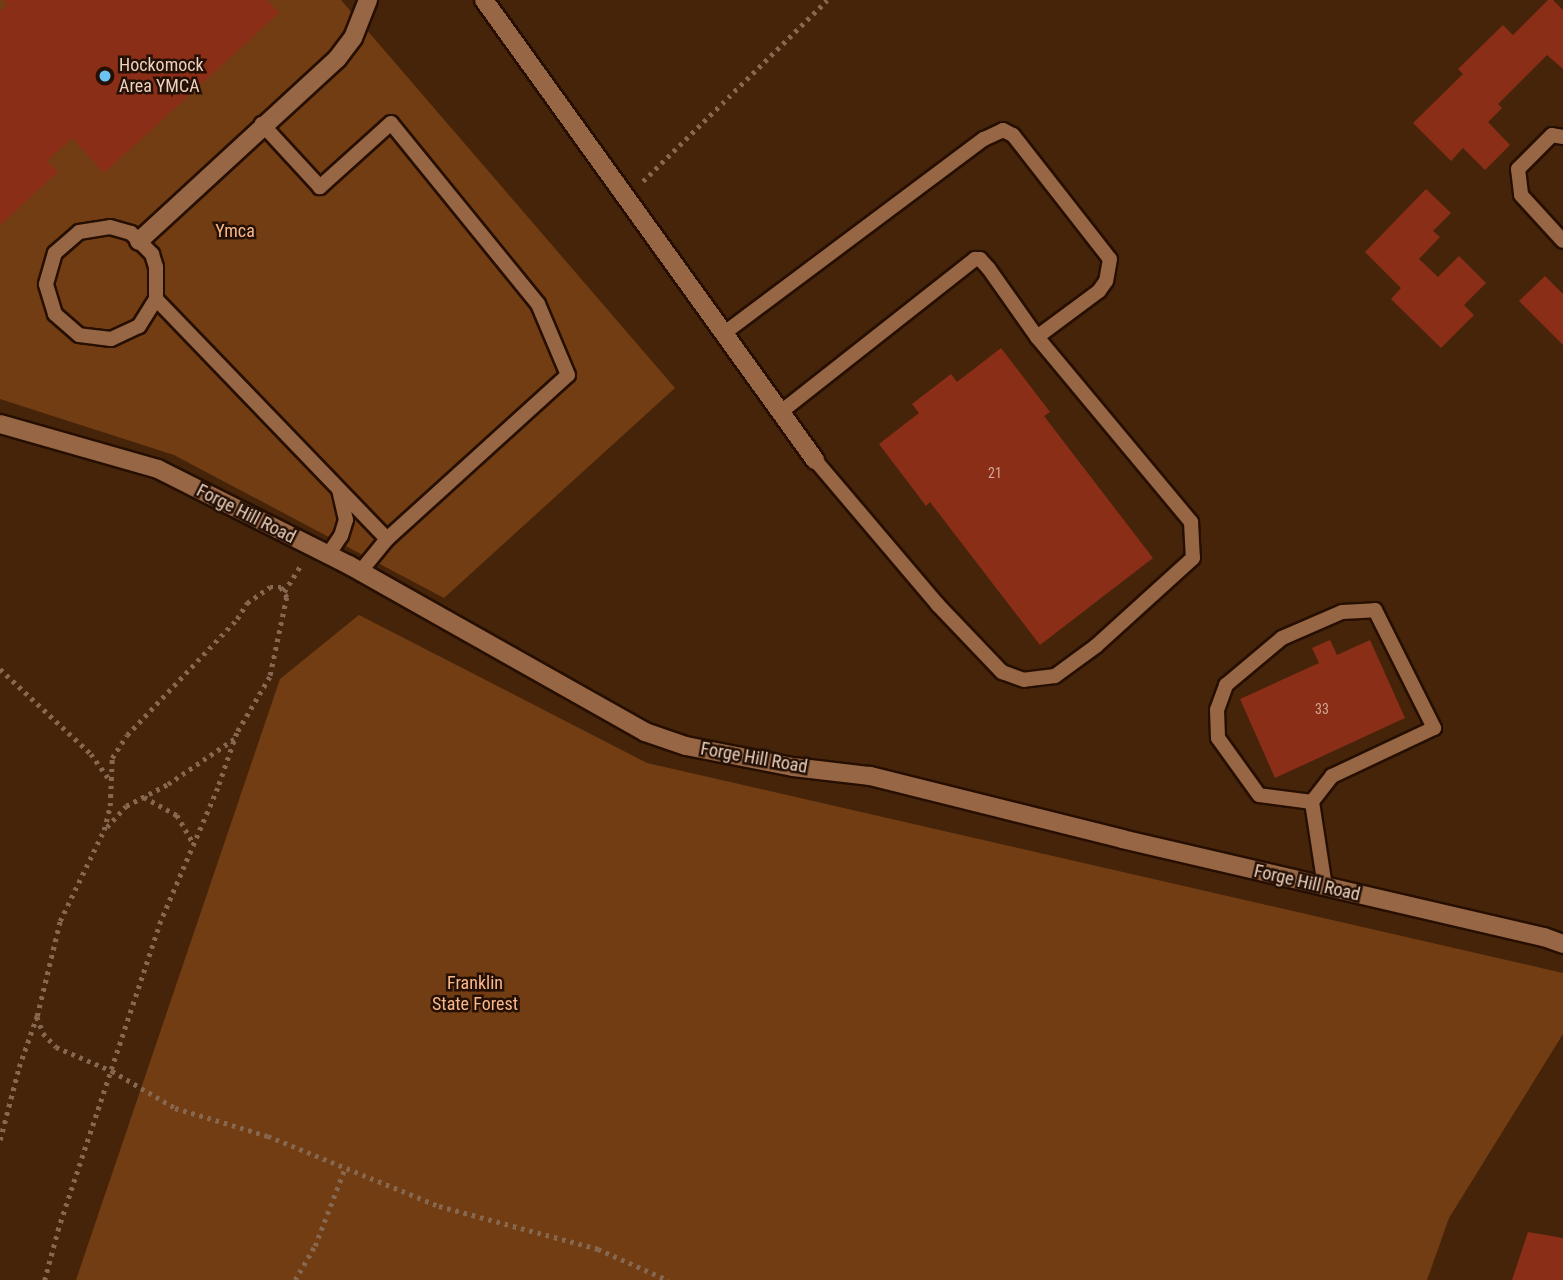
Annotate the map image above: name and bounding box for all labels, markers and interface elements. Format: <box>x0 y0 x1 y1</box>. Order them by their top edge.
place label: Hockomock Area YMCA <box>119 55 204 98</box>
marker: Hockomock Area YMCA <box>97 68 113 84</box>
park label: Ymca <box>215 220 255 242</box>
house number: 21 <box>988 465 1002 481</box>
street label: Forge Hill Road <box>193 480 299 548</box>
house number: 33 <box>1315 701 1329 717</box>
street label: Forge Hill Road <box>699 738 809 778</box>
street label: Forge Hill Road <box>1252 860 1362 906</box>
park label: Franklin State Forest <box>432 973 518 1016</box>

